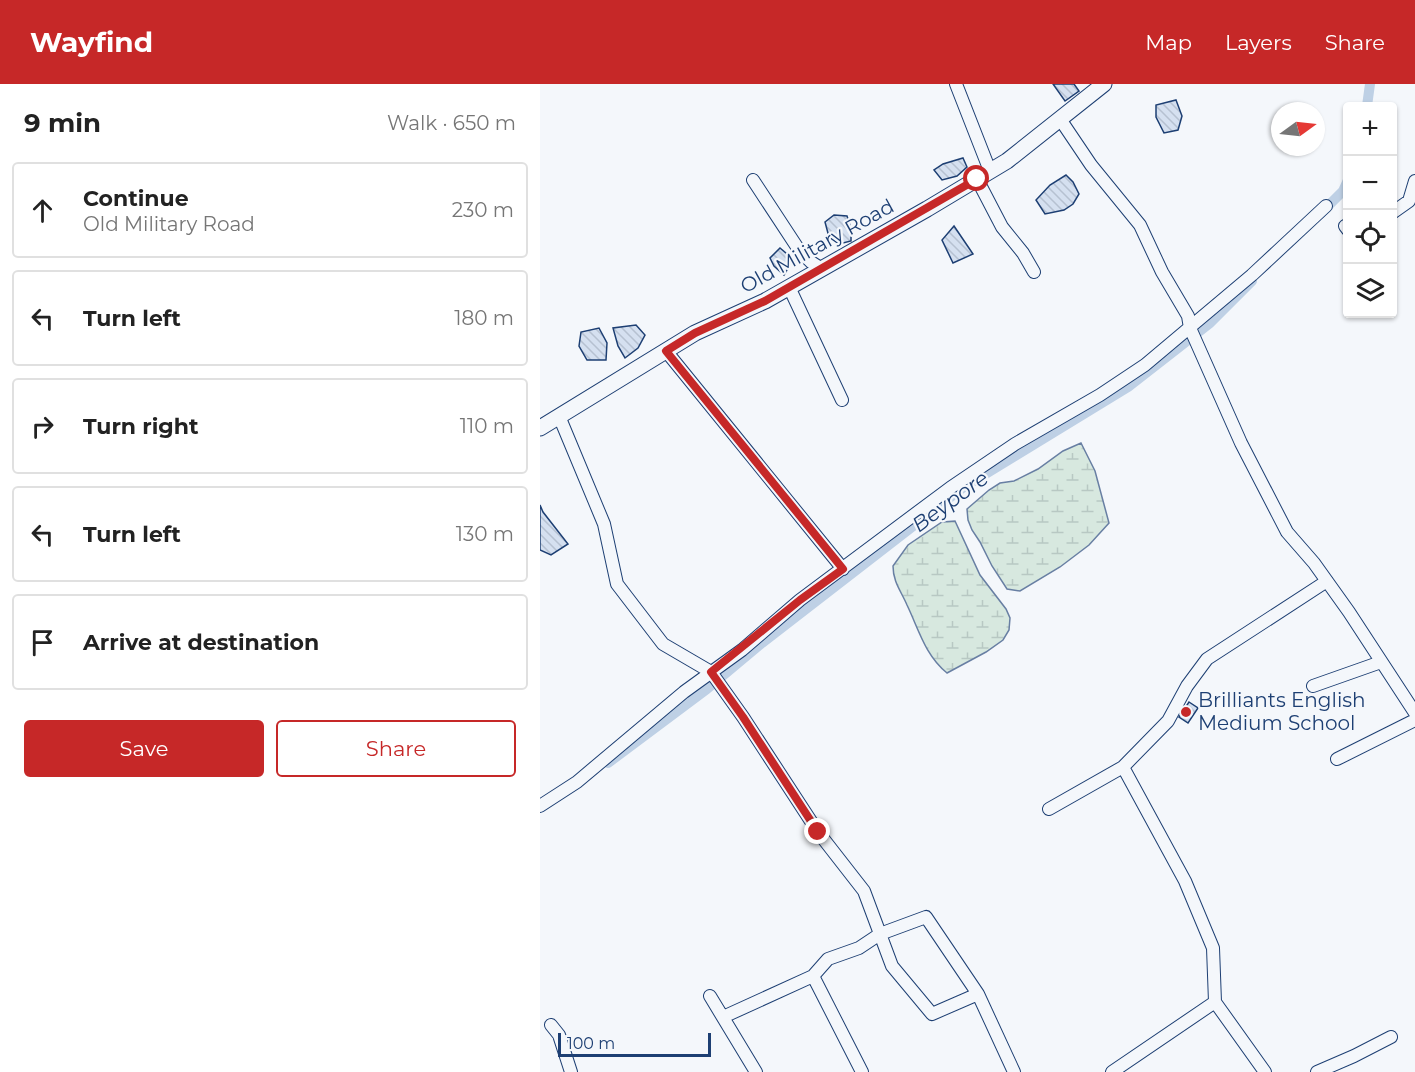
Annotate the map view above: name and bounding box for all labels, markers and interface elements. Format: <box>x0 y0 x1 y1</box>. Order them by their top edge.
text: Wayfind <box>30 25 153 59</box>
text: Map <box>1145 30 1192 55</box>
text: Layers <box>1225 30 1292 55</box>
text: Share <box>1325 30 1385 55</box>
north arrow <box>1271 102 1325 156</box>
map controls <box>1343 102 1397 318</box>
button: + <box>1343 102 1397 156</box>
text: 9 min <box>24 107 101 139</box>
text: Walk · 650 m <box>387 111 516 135</box>
button: − <box>1343 156 1397 210</box>
route start <box>963 165 989 191</box>
text: Continue <box>83 185 189 212</box>
icon: ahead <box>26 194 59 227</box>
street label: Old Military Road <box>736 194 898 298</box>
text: 230 m <box>452 198 514 222</box>
button: locate <box>1343 210 1397 264</box>
text: Old Military Road <box>83 212 255 236</box>
button: layers <box>1343 264 1397 318</box>
icon: left <box>26 302 59 335</box>
text: Turn left <box>83 305 181 332</box>
text: 180 m <box>454 306 514 330</box>
icon: right <box>26 410 59 443</box>
text: Turn right <box>83 413 198 440</box>
text: 110 m <box>460 414 514 438</box>
water label: Beypore <box>907 465 993 537</box>
icon: left <box>26 518 59 551</box>
text: Turn left <box>83 521 181 548</box>
text: 130 m <box>456 522 514 546</box>
icon: arrive <box>26 626 59 659</box>
text: Arrive at destination <box>83 629 319 656</box>
place label: Brilliants English Medium School <box>1198 688 1366 735</box>
marker: Brilliants English Medium School <box>1179 705 1193 719</box>
button: Save <box>24 720 264 777</box>
button: Share <box>276 720 516 777</box>
route end <box>804 818 830 844</box>
scale bar <box>558 1030 711 1058</box>
text: 100 m <box>567 1034 615 1053</box>

